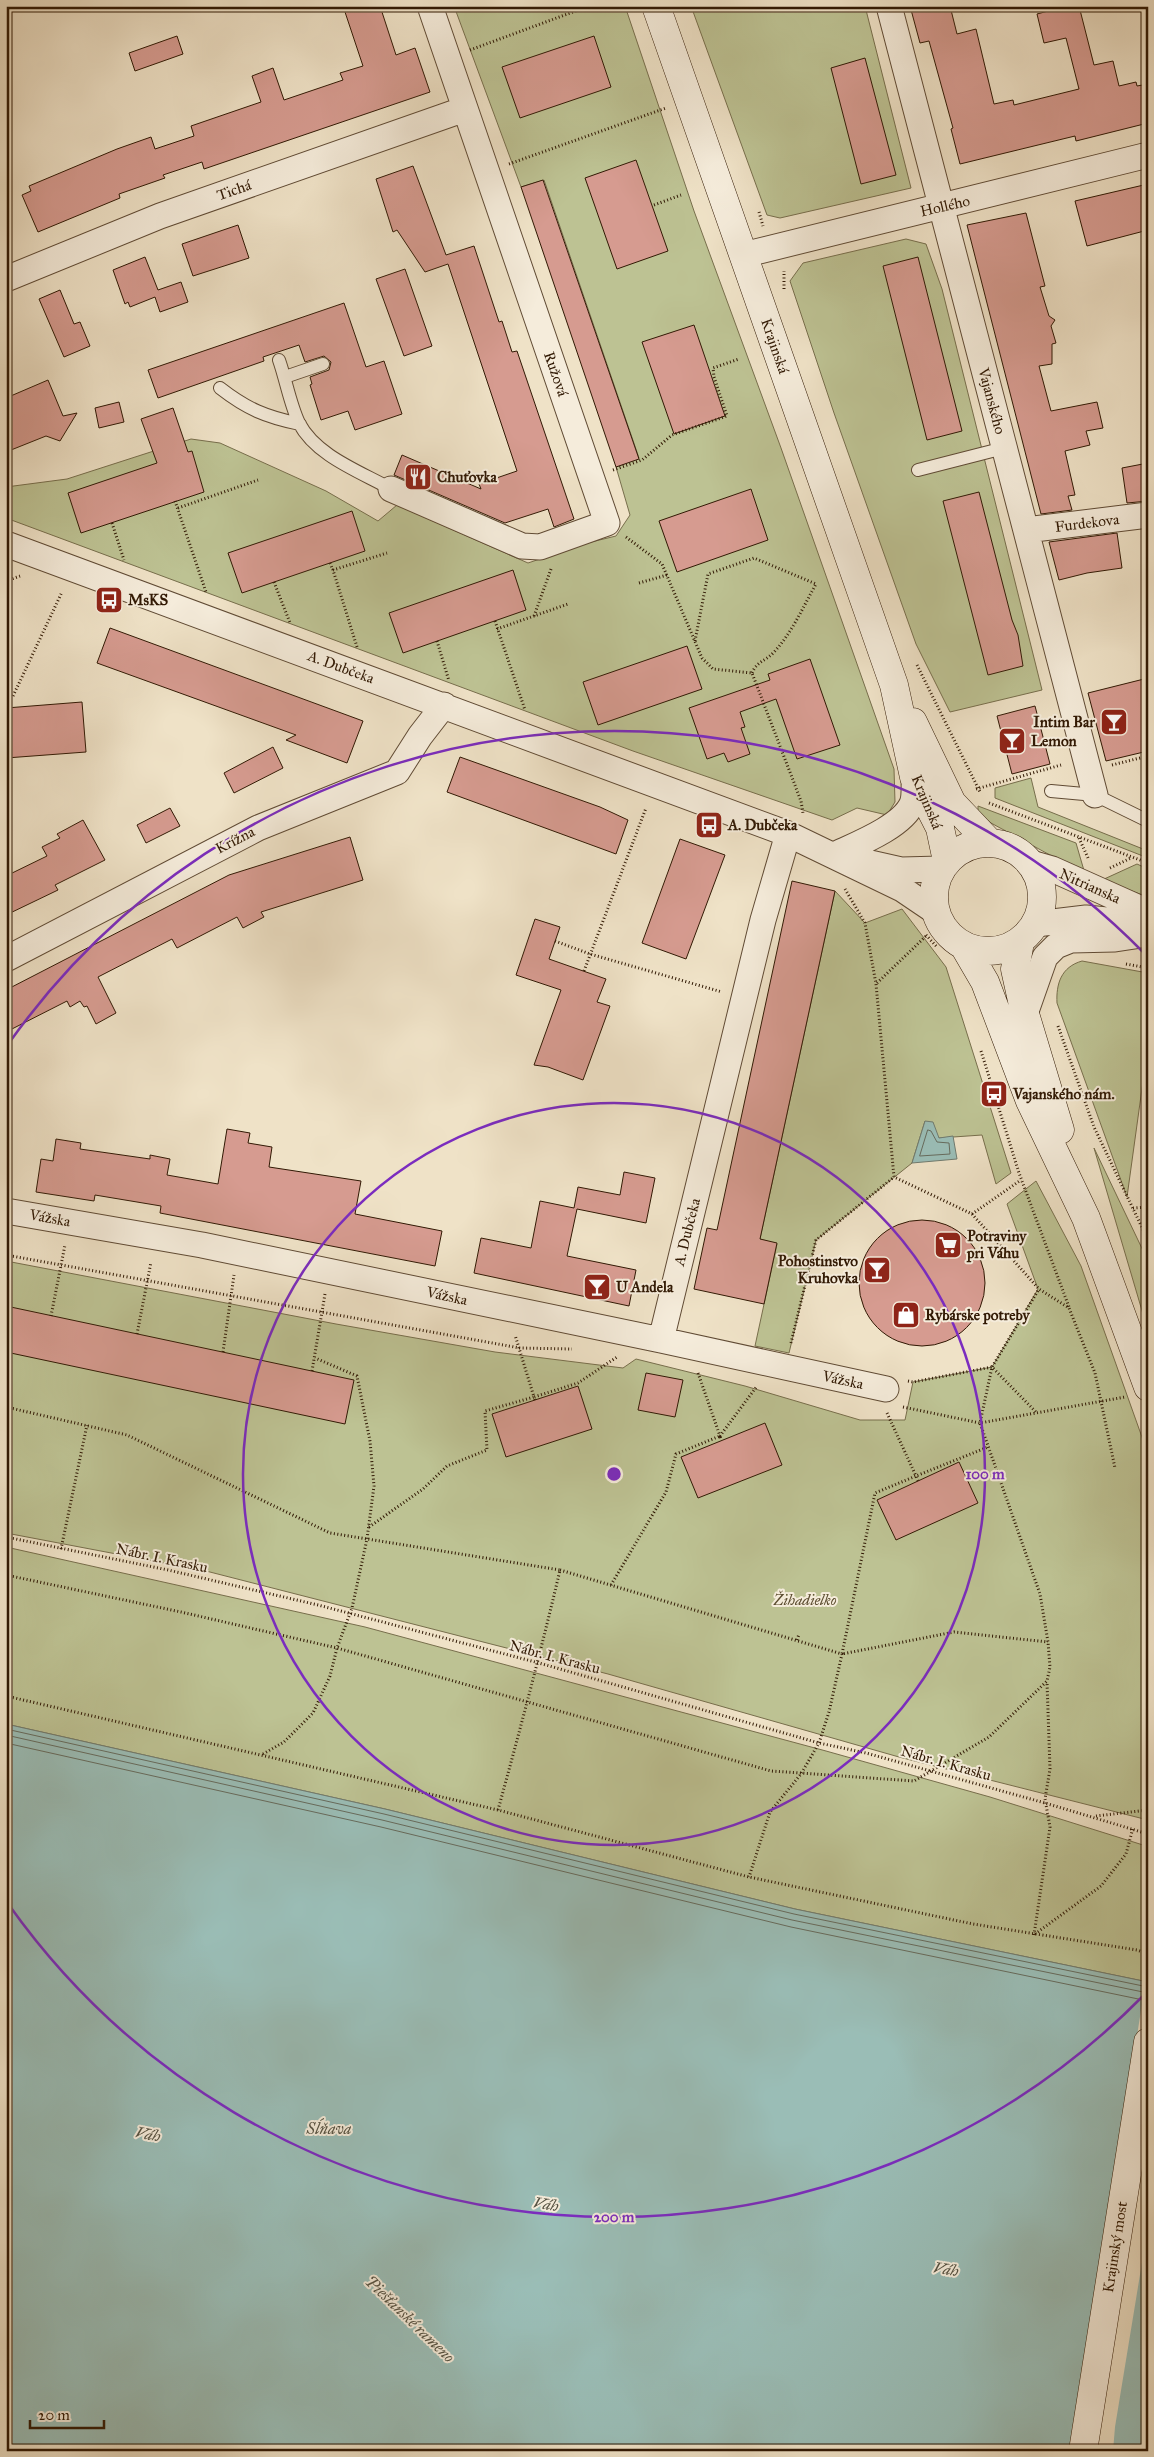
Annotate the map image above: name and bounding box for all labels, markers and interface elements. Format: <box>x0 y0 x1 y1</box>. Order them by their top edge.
street label: Tichá <box>214 176 254 204</box>
street label: Hollého <box>918 191 972 220</box>
street label: Krajinská <box>757 316 793 377</box>
street label: Ružová <box>540 349 572 399</box>
street label: Vajanského <box>974 365 1010 437</box>
restaurant icon: Chuťovka <box>403 462 433 492</box>
place label: Chuťovka <box>437 468 497 486</box>
street label: Furdekova <box>1054 510 1121 536</box>
bus stop icon: MsKS <box>94 585 124 615</box>
place label: MsKS <box>128 591 168 609</box>
street label: A. Dubčeka <box>304 646 377 688</box>
bar icon: Intim Bar <box>1099 707 1129 737</box>
place label: Intim Bar <box>1033 713 1095 731</box>
bar icon: Lemon <box>997 726 1027 756</box>
place label: Lemon <box>1031 732 1078 750</box>
street label: Krajinská <box>908 772 947 832</box>
bus stop icon: A. Dubčeka <box>694 810 724 840</box>
place label: A. Dubčeka <box>727 816 798 834</box>
street label: Krížna <box>212 822 258 858</box>
street label: Nitrianska <box>1057 865 1124 908</box>
bus stop icon: Vajanského nám. <box>979 1079 1009 1109</box>
place label: Vajanského nám. <box>1012 1085 1115 1104</box>
street label: A. Dubčeka <box>670 1196 704 1269</box>
street label: Vážska <box>27 1205 73 1231</box>
place label: Potraviny pri Váhu <box>966 1227 1027 1263</box>
supermarket icon: Potraviny pri Váhu <box>933 1230 963 1260</box>
place label: Pohostinstvo Kruhovka <box>778 1252 859 1287</box>
bar icon: Pohostinstvo Kruhovka <box>862 1255 892 1285</box>
bar icon: U Andela <box>582 1272 612 1302</box>
place label: U Andela <box>616 1278 674 1296</box>
street label: Vážska <box>424 1283 470 1309</box>
shop icon: Rybárske potreby <box>891 1300 921 1330</box>
place label: Rybárske potreby <box>925 1306 1031 1325</box>
street label: Vážska <box>820 1367 866 1393</box>
centre of rings <box>605 1465 623 1483</box>
text: 100 m <box>965 1465 1005 1483</box>
street label: Nábr. I. Krasku <box>114 1539 210 1577</box>
park label: Žihadielko <box>773 1590 837 1609</box>
street label: Nábr. I. Krasku <box>508 1636 602 1678</box>
street label: Nábr. I. Krasku <box>899 1741 993 1785</box>
water label: Sĺňava <box>306 2118 352 2138</box>
water label: Váh <box>134 2122 163 2146</box>
water label: Váh <box>532 2193 560 2215</box>
street label: Krajinský most <box>1099 2199 1131 2294</box>
text: 200 m <box>594 2208 635 2226</box>
water label: Váh <box>932 2258 960 2280</box>
water label: Piešťanské rameno <box>361 2272 459 2366</box>
scale bar <box>30 2397 104 2429</box>
text: 20 m <box>38 2406 70 2424</box>

